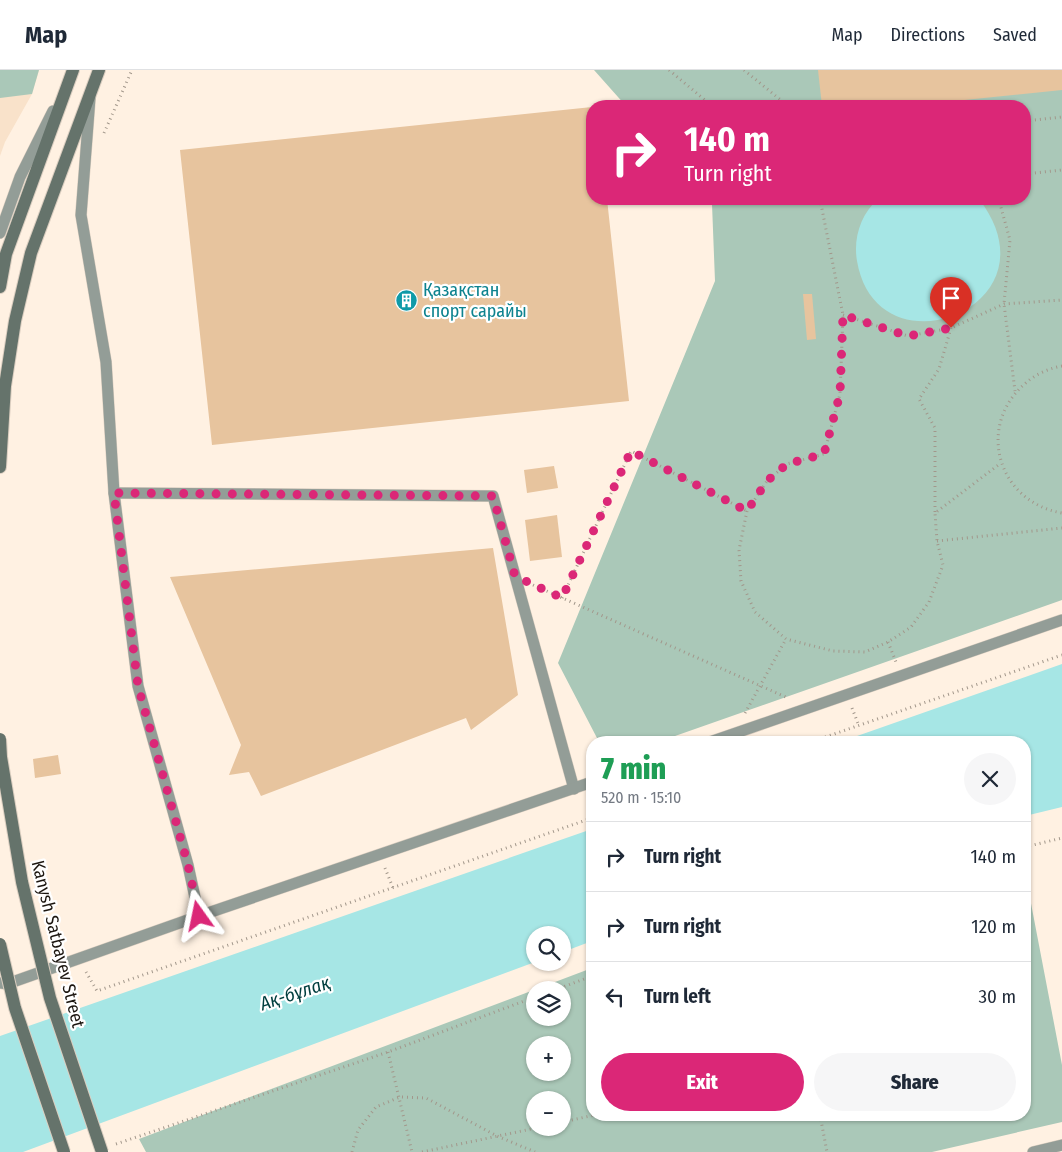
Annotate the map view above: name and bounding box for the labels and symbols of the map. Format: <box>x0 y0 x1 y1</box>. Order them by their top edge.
pin <box>930 277 972 328</box>
place label: Қазақстан спорт сарайы <box>423 279 527 322</box>
building icon: Қазақстан спорт сарайы <box>395 288 419 312</box>
street label: Kanysh Satbayev Street <box>27 858 89 1030</box>
position arrow <box>172 889 224 941</box>
water label: Ақ-бұлақ <box>256 971 333 1015</box>

